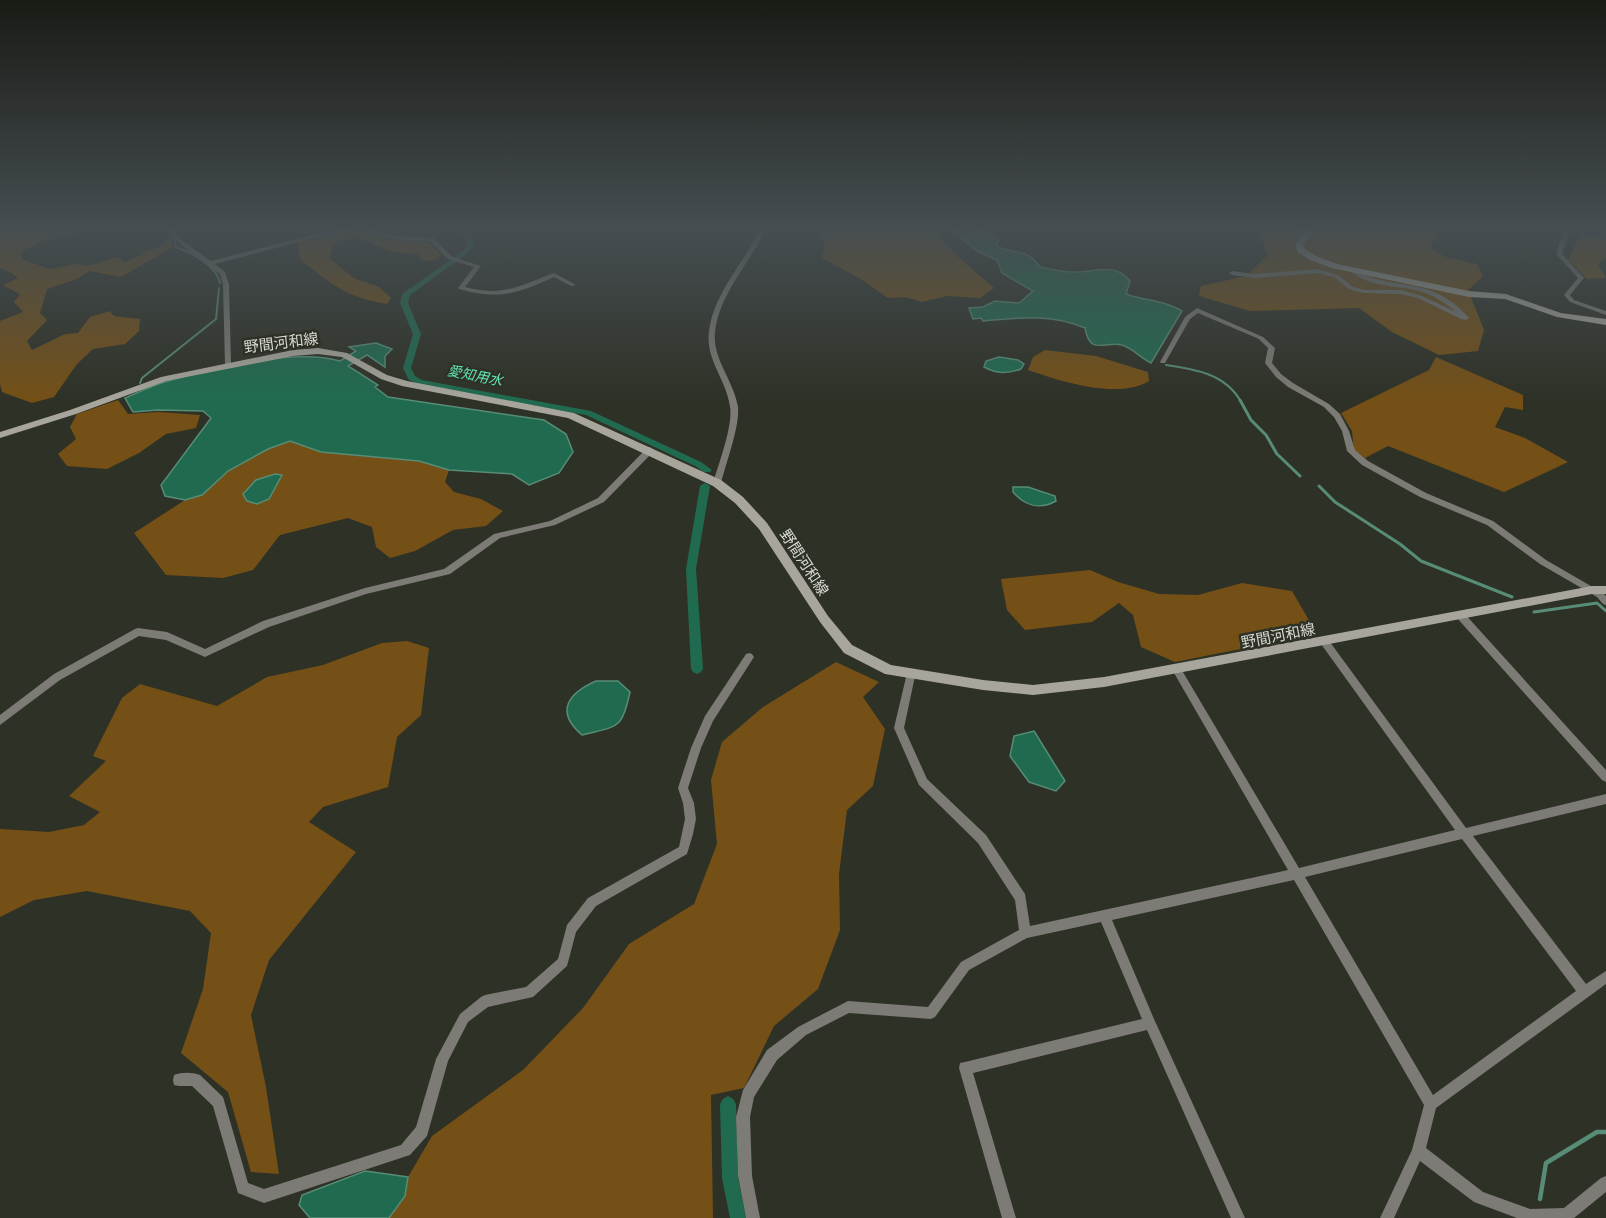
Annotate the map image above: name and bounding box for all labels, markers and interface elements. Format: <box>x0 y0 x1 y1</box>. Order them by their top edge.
street label: 野間河和線 <box>243 328 319 356</box>
water label: 愛知用水 <box>446 360 506 390</box>
street label: 野間河和線 <box>776 525 834 599</box>
street label: 野間河和線 <box>1239 618 1317 652</box>

